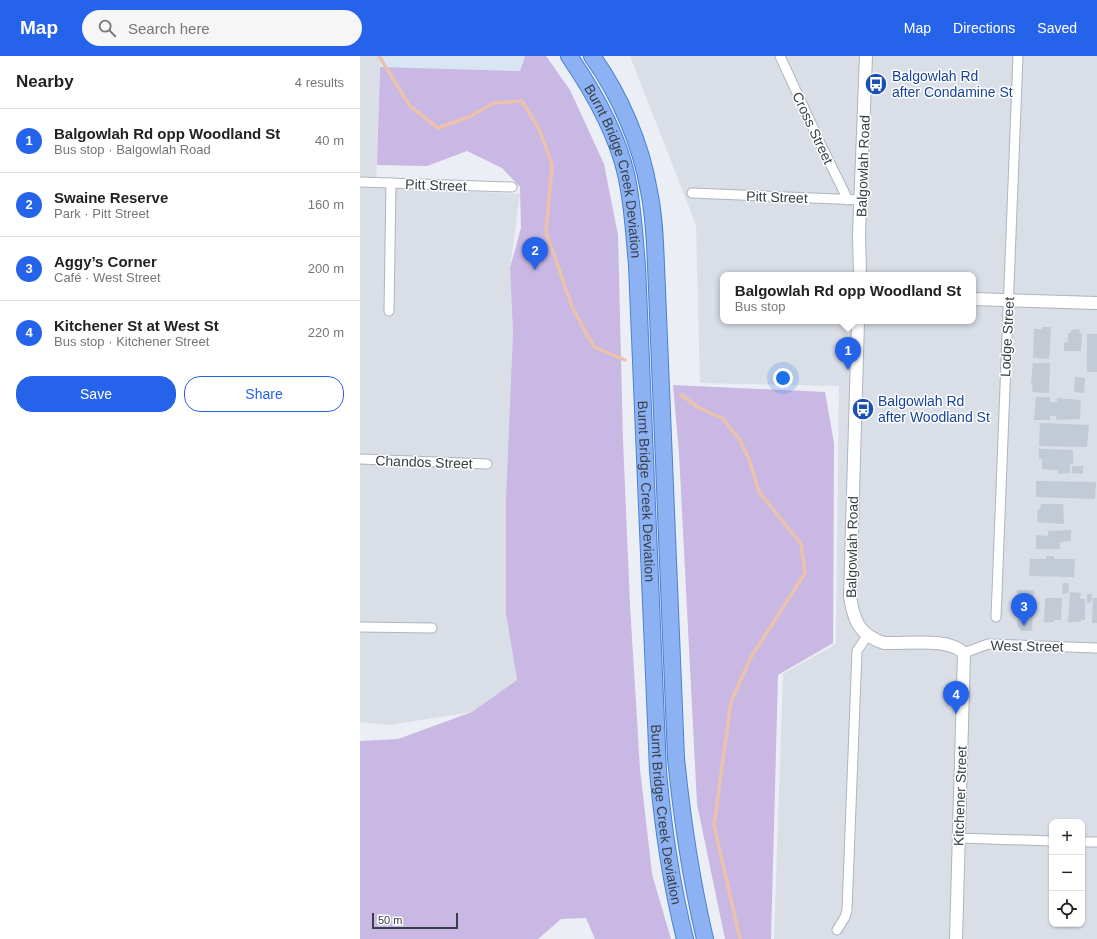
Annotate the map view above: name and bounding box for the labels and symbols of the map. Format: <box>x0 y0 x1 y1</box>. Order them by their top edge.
place label: Balgowlah Rd after Condamine St <box>892 68 1013 100</box>
bus stop icon: Balgowlah Rd after Condamine St <box>863 71 889 97</box>
street label: Burnt Bridge Creek Deviation <box>581 82 644 259</box>
street label: Cross Street <box>789 89 837 167</box>
street label: Balgowlah Road <box>853 115 873 217</box>
street label: Pitt Street <box>405 176 467 194</box>
street label: Pitt Street <box>746 188 808 206</box>
pin: 2 <box>522 237 548 270</box>
street label: Lodge Street <box>997 296 1017 377</box>
pin: 1 <box>835 337 861 370</box>
your location <box>773 368 793 388</box>
place label: Balgowlah Rd after Woodland St <box>878 393 990 425</box>
bus stop icon: Balgowlah Rd after Woodland St <box>850 396 876 422</box>
street label: Burnt Bridge Creek Deviation <box>635 400 658 582</box>
street label: Chandos Street <box>375 452 473 472</box>
street label: Balgowlah Road <box>843 496 861 598</box>
pin: 3 <box>1011 593 1037 626</box>
street label: West Street <box>990 637 1064 655</box>
pin: 4 <box>943 681 969 714</box>
street label: Burnt Bridge Creek Deviation <box>648 724 685 906</box>
street label: Kitchener Street <box>950 745 970 846</box>
scale bar <box>372 911 458 930</box>

